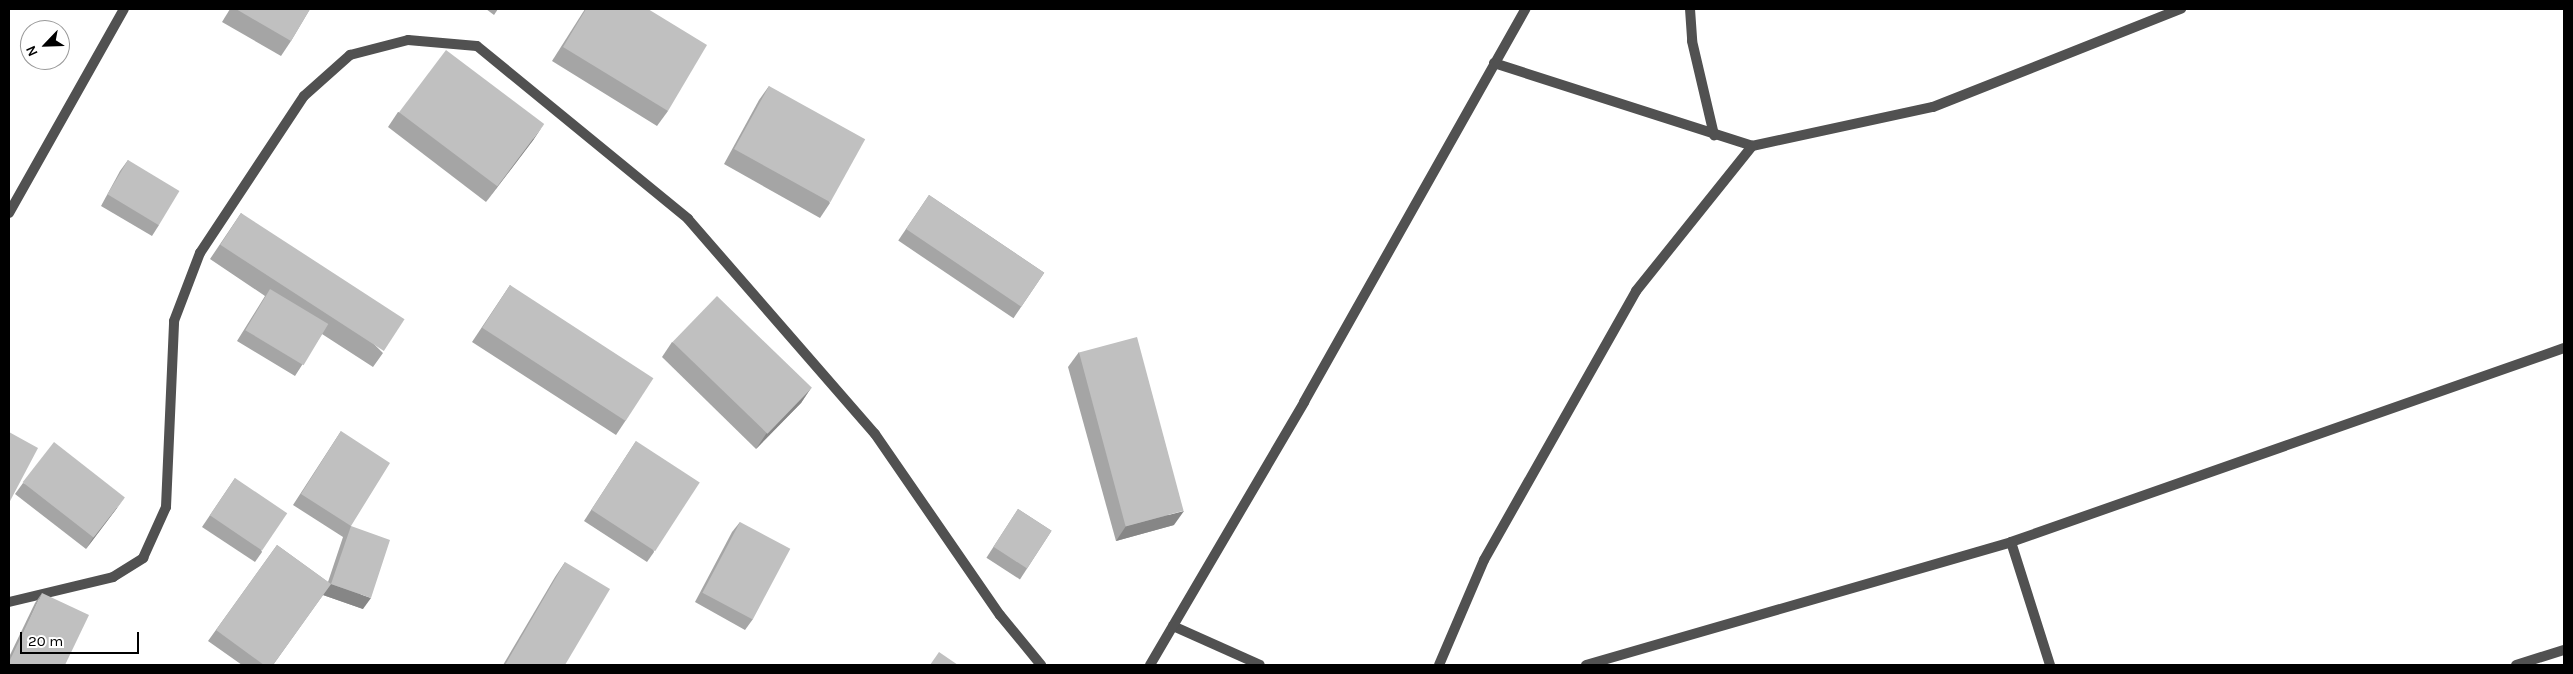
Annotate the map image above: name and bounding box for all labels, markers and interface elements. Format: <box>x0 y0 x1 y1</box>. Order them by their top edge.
north arrow <box>20 20 70 70</box>
text: N <box>22 43 42 59</box>
scale bar <box>22 622 141 654</box>
text: 20 m <box>28 632 63 650</box>

